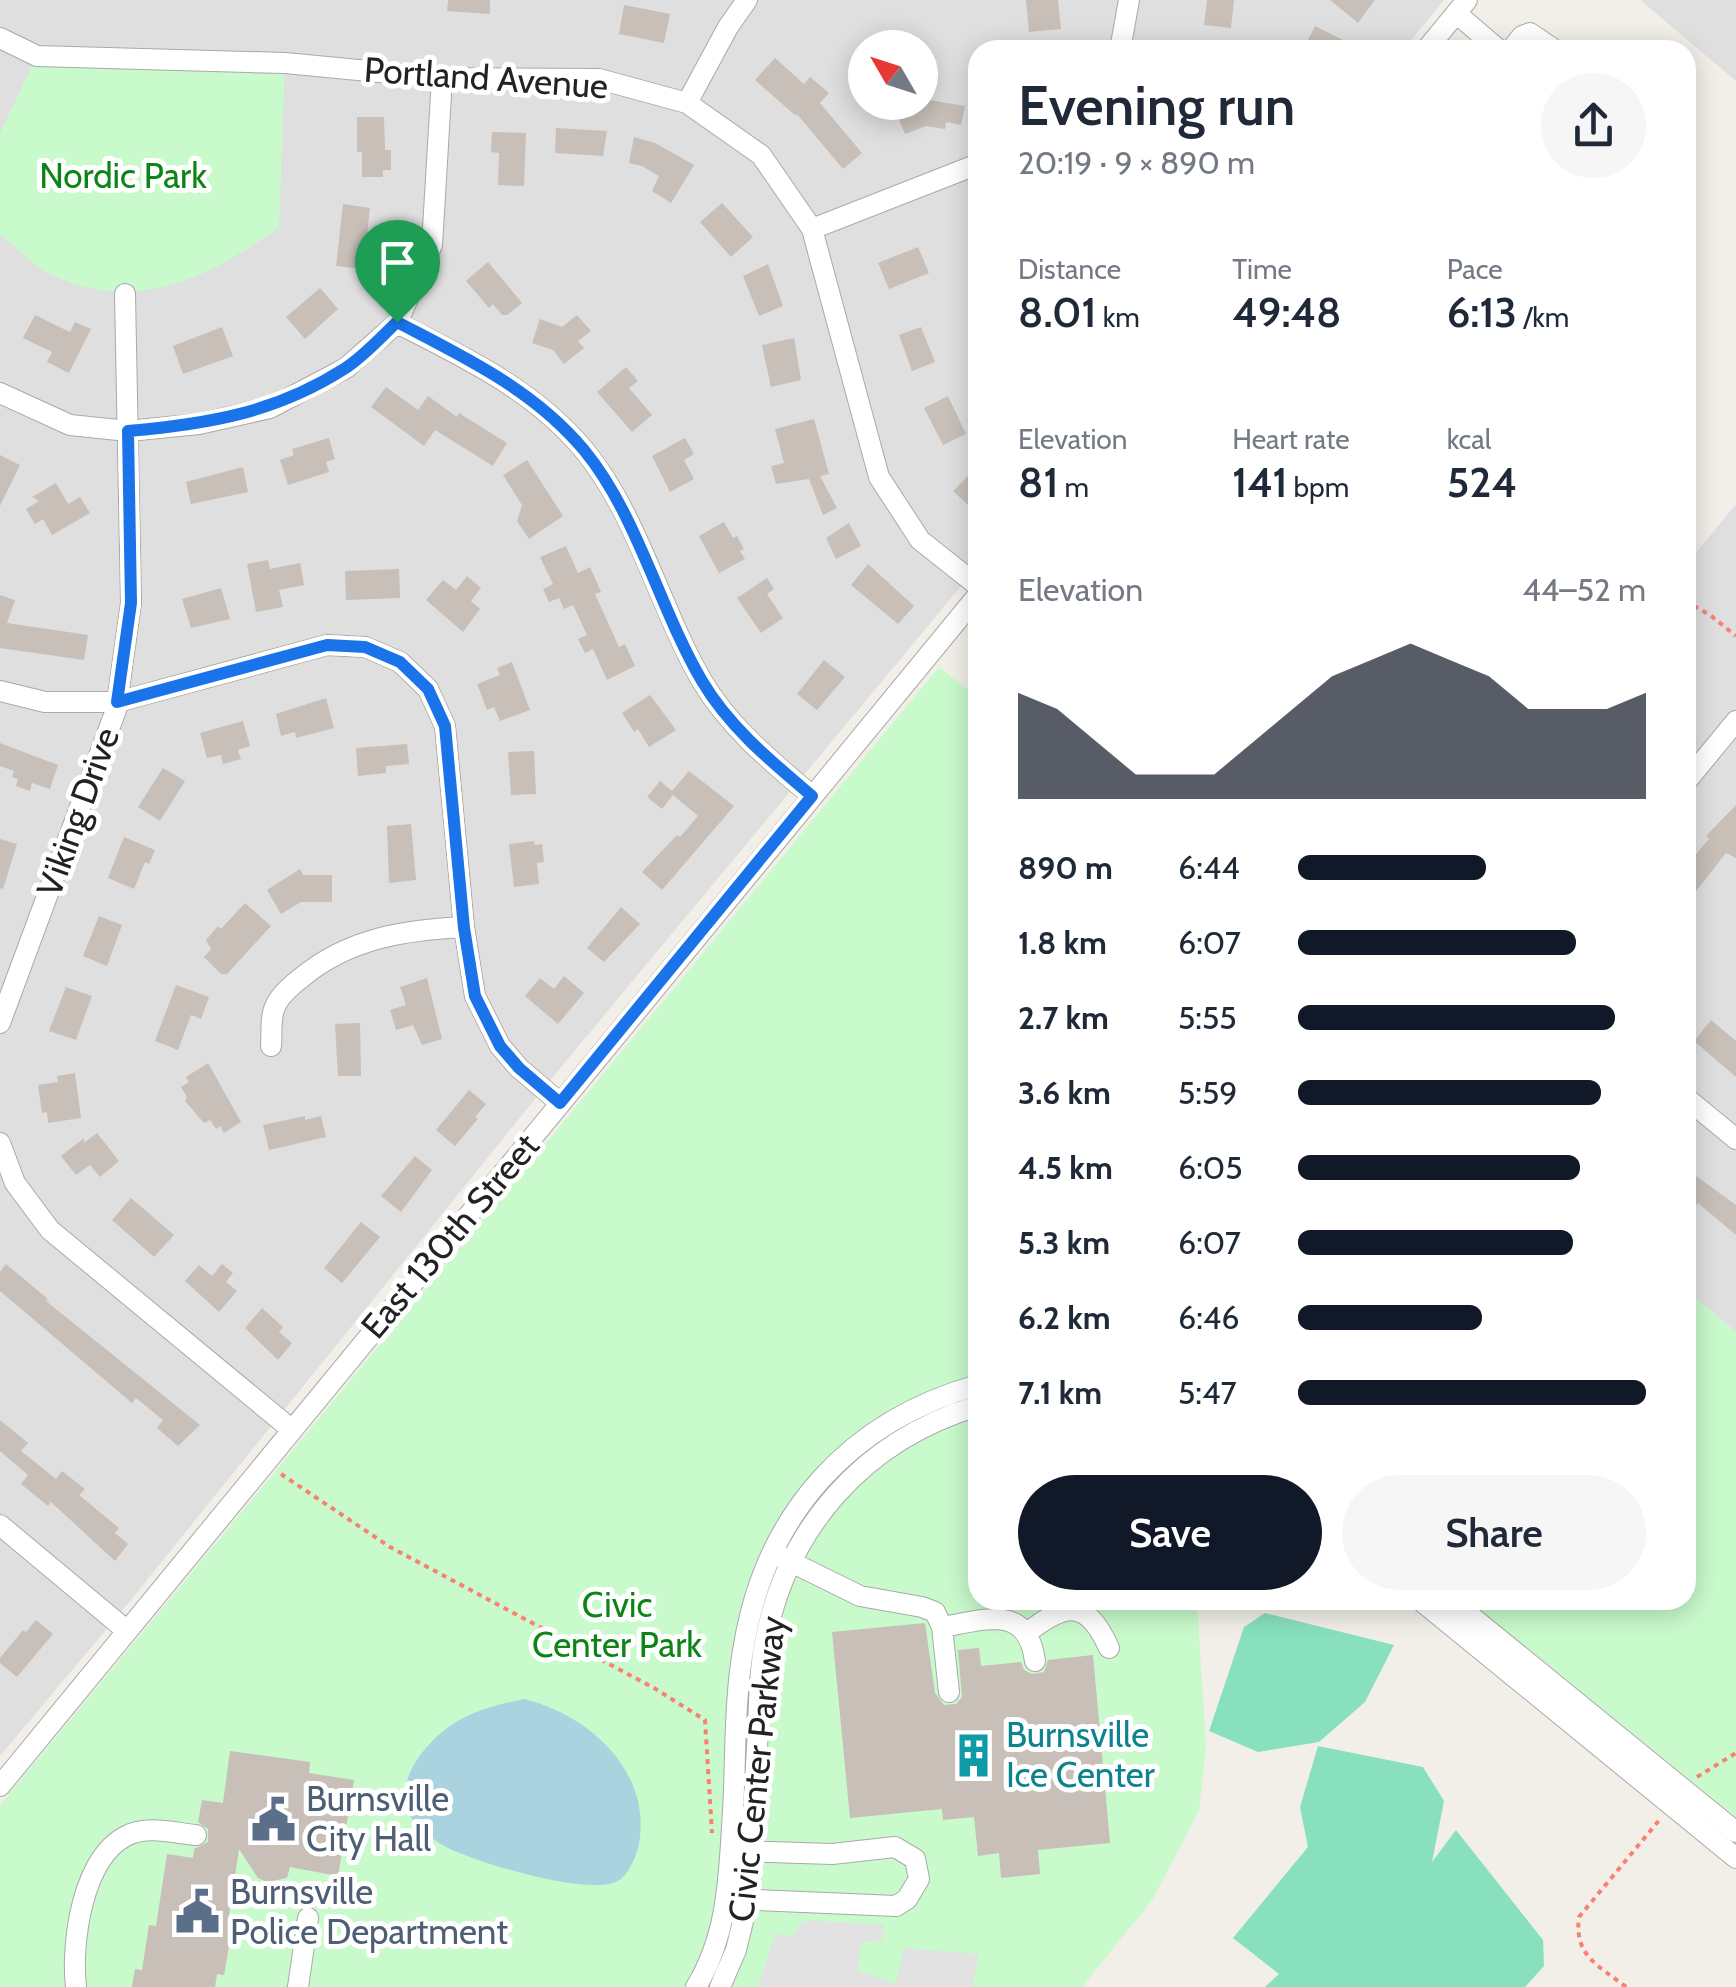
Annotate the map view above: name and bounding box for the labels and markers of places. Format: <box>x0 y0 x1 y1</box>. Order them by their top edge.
pin <box>355 220 440 323</box>
place label: Burnsville Ice Center <box>1006 1713 1155 1796</box>
building icon: Burnsville Ice Center <box>949 1731 997 1779</box>
place label: Burnsville City Hall <box>306 1777 449 1860</box>
public building icon: Burnsville City Hall <box>249 1795 297 1843</box>
place label: Burnsville Police Department <box>230 1870 508 1953</box>
public building icon: Burnsville Police Department <box>173 1888 221 1936</box>

